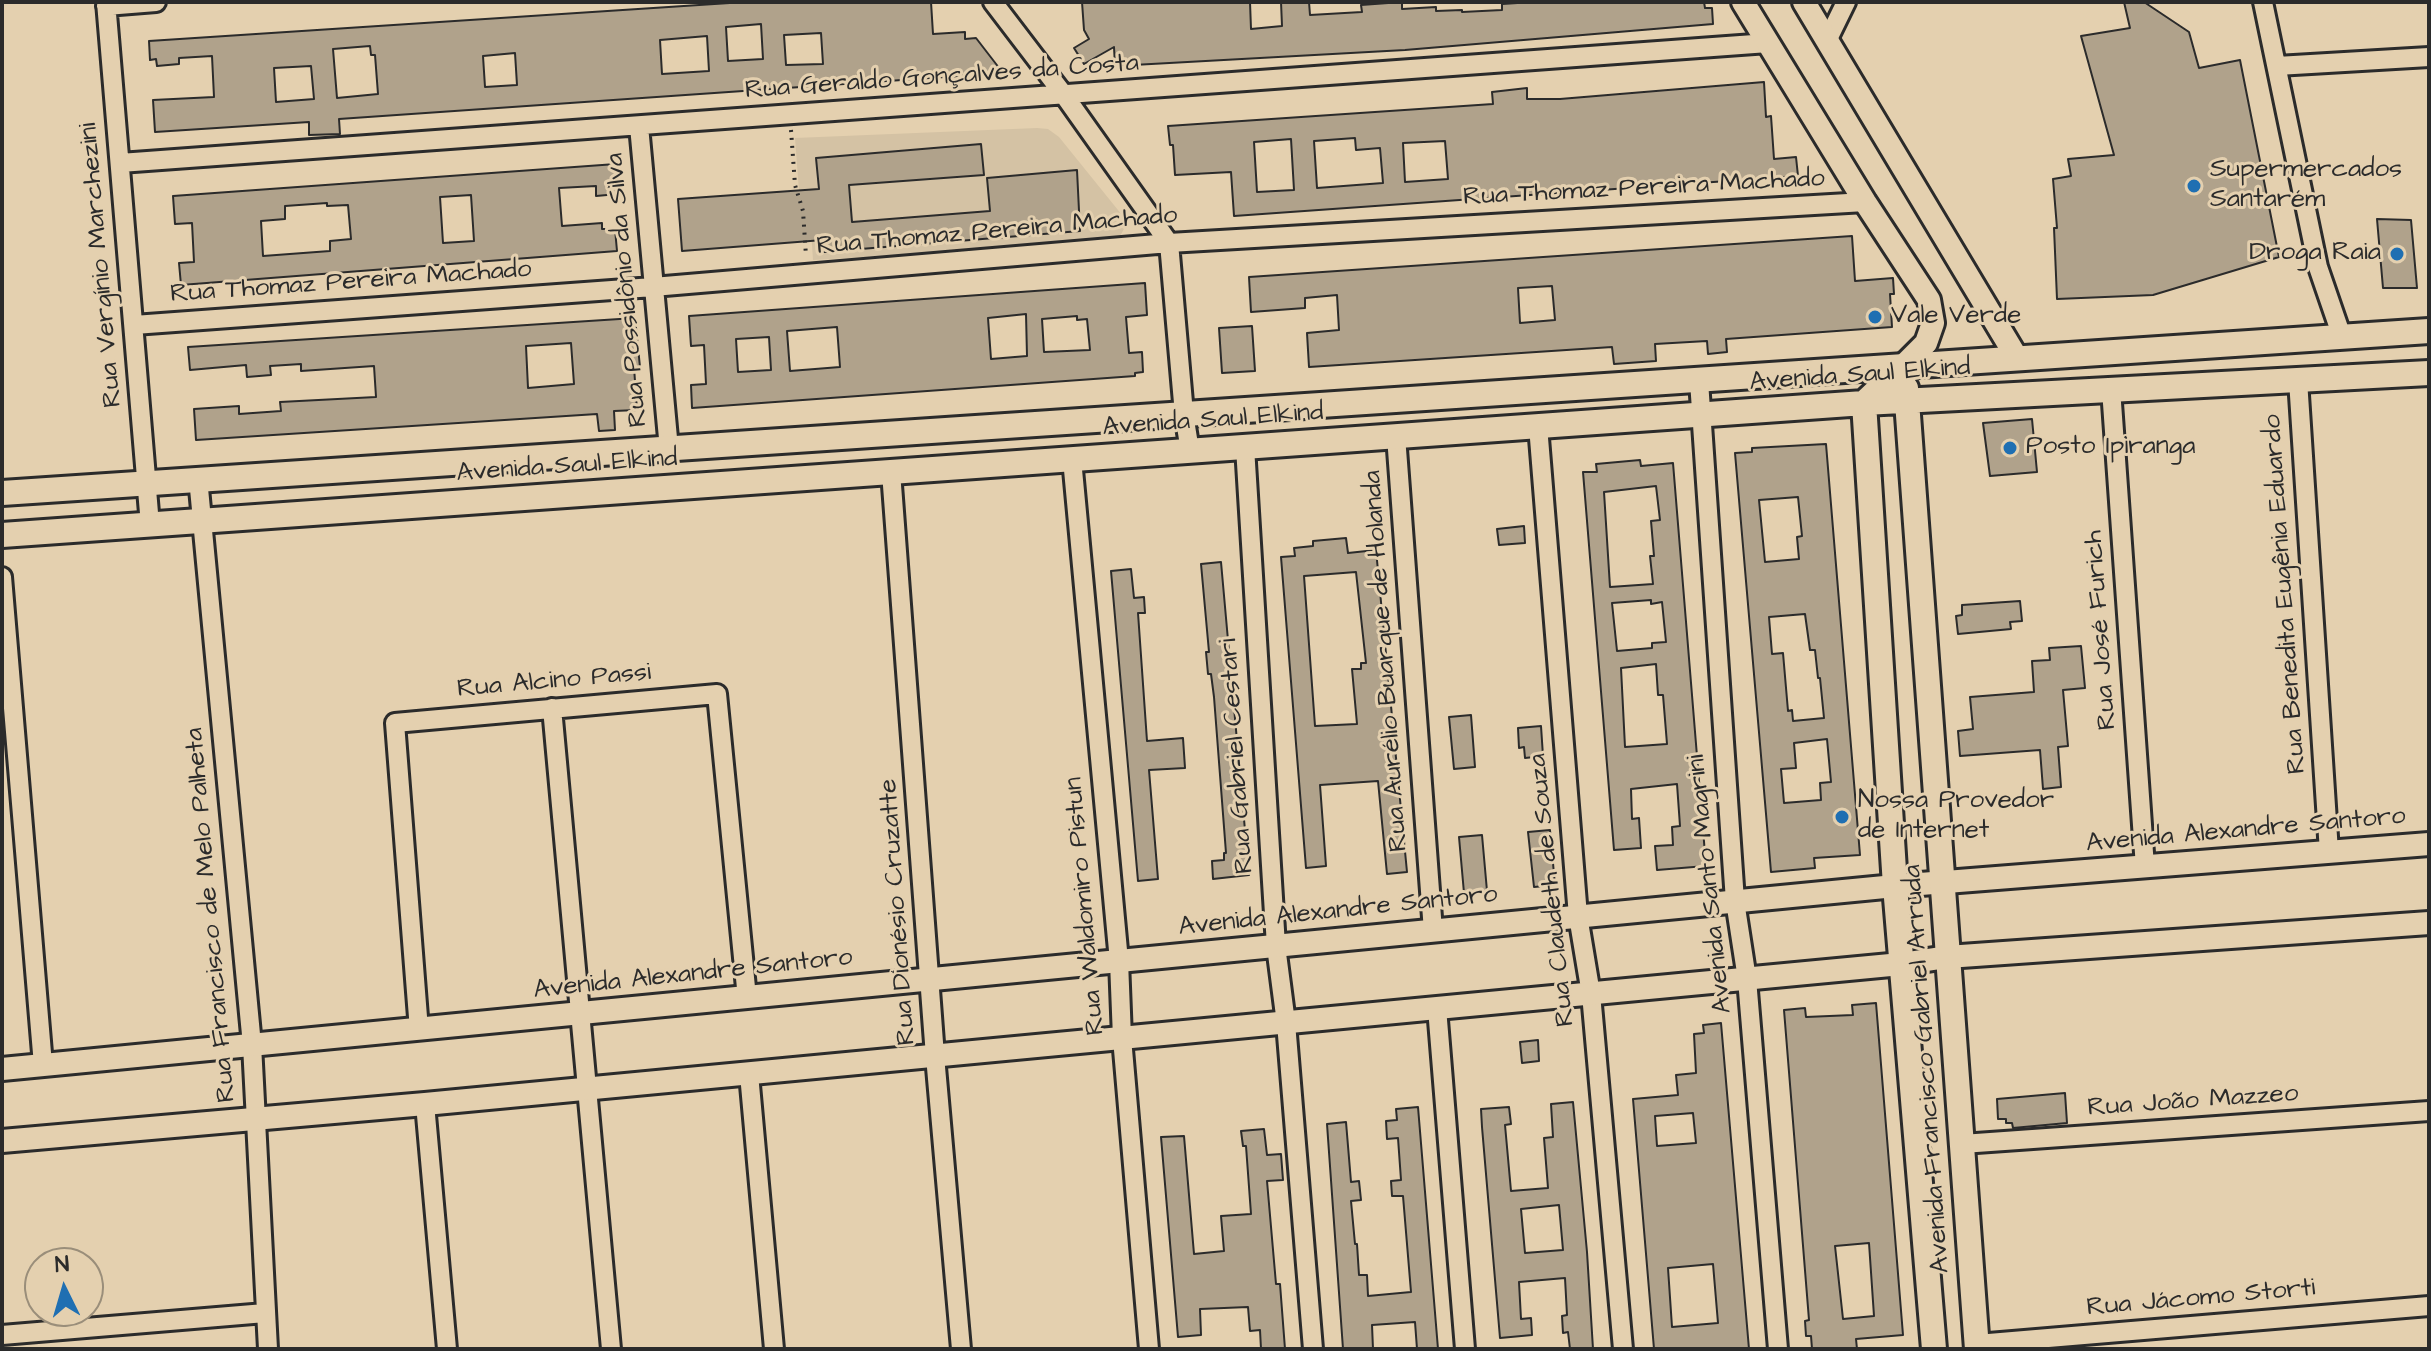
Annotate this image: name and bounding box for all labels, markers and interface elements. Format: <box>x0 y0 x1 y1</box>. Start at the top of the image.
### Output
street label: Rua Geraldo Gonçalves da Costa <box>744 49 1140 107</box>
street label: Rua Vergínio Marchezini <box>74 121 130 409</box>
street label: Rua Possidônio da Silva <box>600 152 656 428</box>
place label: Supermercados Santarém <box>2210 155 2402 216</box>
street label: Rua Thomaz Pereira Machado <box>1462 164 1826 214</box>
marker: Supermercados Santarém <box>2185 177 2203 195</box>
street label: Rua Thomaz Pereira Machado <box>815 201 1179 263</box>
place label: Droga Raia <box>2249 238 2381 270</box>
marker: Droga Raia <box>2388 245 2406 263</box>
street label: Rua Thomaz Pereira Machado <box>169 255 533 311</box>
place label: Vale Verde <box>1891 301 2021 333</box>
marker: Vale Verde <box>1866 308 1884 326</box>
street label: Avenida Saul Elkind <box>1748 353 1972 399</box>
street label: Avenida Saul Elkind <box>1101 398 1325 444</box>
street label: Rua Benedita Eugênia Eduardo <box>2258 413 2314 775</box>
place label: Posto Ipiranga <box>2026 432 2195 464</box>
marker: Posto Ipiranga <box>2001 439 2019 457</box>
street label: Avenida Saul Elkind <box>455 444 679 490</box>
street label: Rua Aurélio Buarque de Holanda <box>1358 469 1416 853</box>
street label: Rua José Furich <box>2079 529 2125 731</box>
street label: Rua Gabriel Cestari <box>1214 637 1262 875</box>
street label: Rua Alcino Passi <box>456 658 652 706</box>
street label: Rua Francisco de Melo Palheta <box>180 726 244 1104</box>
street label: Rua Claudeth de Souza <box>1523 752 1583 1028</box>
street label: Avenida Santo Magrini <box>1682 753 1740 1015</box>
street label: Rua Waldomiro Pistun <box>1059 776 1113 1036</box>
street label: Rua Dionésio Cruzatte <box>874 778 924 1046</box>
place label: Nossa Provedor de Internet <box>1858 786 2054 848</box>
street label: Avenida Alexandre Santoro <box>2085 801 2407 861</box>
marker: Nossa Provedor de Internet <box>1833 808 1851 826</box>
street label: Avenida Francisco Gabriel Arruda <box>1898 864 1958 1274</box>
street label: Avenida Alexandre Santoro <box>1177 880 1499 944</box>
street label: Avenida Alexandre Santoro <box>532 943 854 1007</box>
street label: Rua João Mazzeo <box>2087 1079 2299 1125</box>
north arrow <box>24 1247 104 1327</box>
text: N <box>54 1249 70 1281</box>
street label: Rua Jácomo Storti <box>2085 1273 2317 1325</box>

